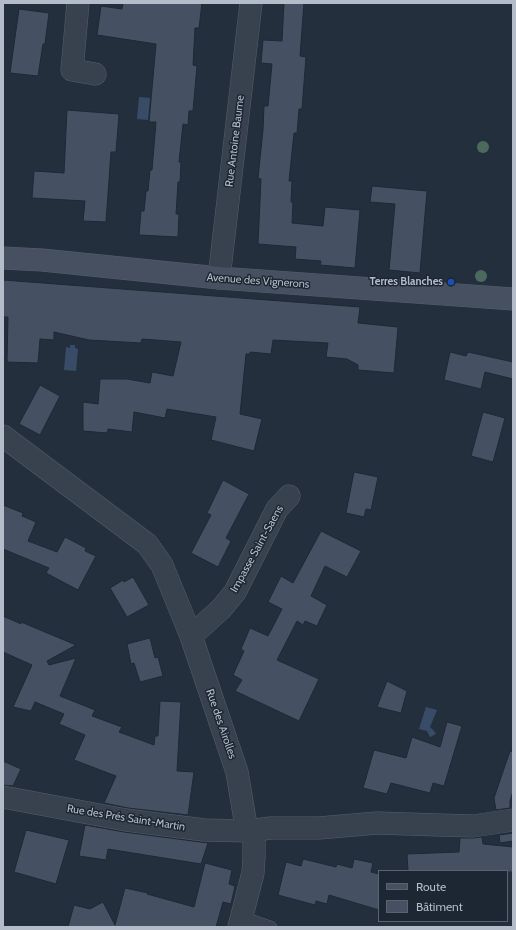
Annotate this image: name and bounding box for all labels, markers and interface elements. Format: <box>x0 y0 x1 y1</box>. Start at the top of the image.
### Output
street label: Rue Antoine Baume <box>223 94 247 188</box>
street label: Avenue des Vignerons <box>206 271 310 291</box>
place label: Terres Blanches <box>369 275 443 289</box>
marker: Terres Blanches <box>446 277 456 287</box>
street label: Impasse Saint-Saens <box>228 503 286 595</box>
street label: Rue des Airolles <box>203 687 239 761</box>
street label: Rue des Prés Saint-Martin <box>66 802 186 834</box>
legend <box>378 870 508 922</box>
text: Route <box>416 879 446 894</box>
text: Bâtiment <box>416 899 463 914</box>

